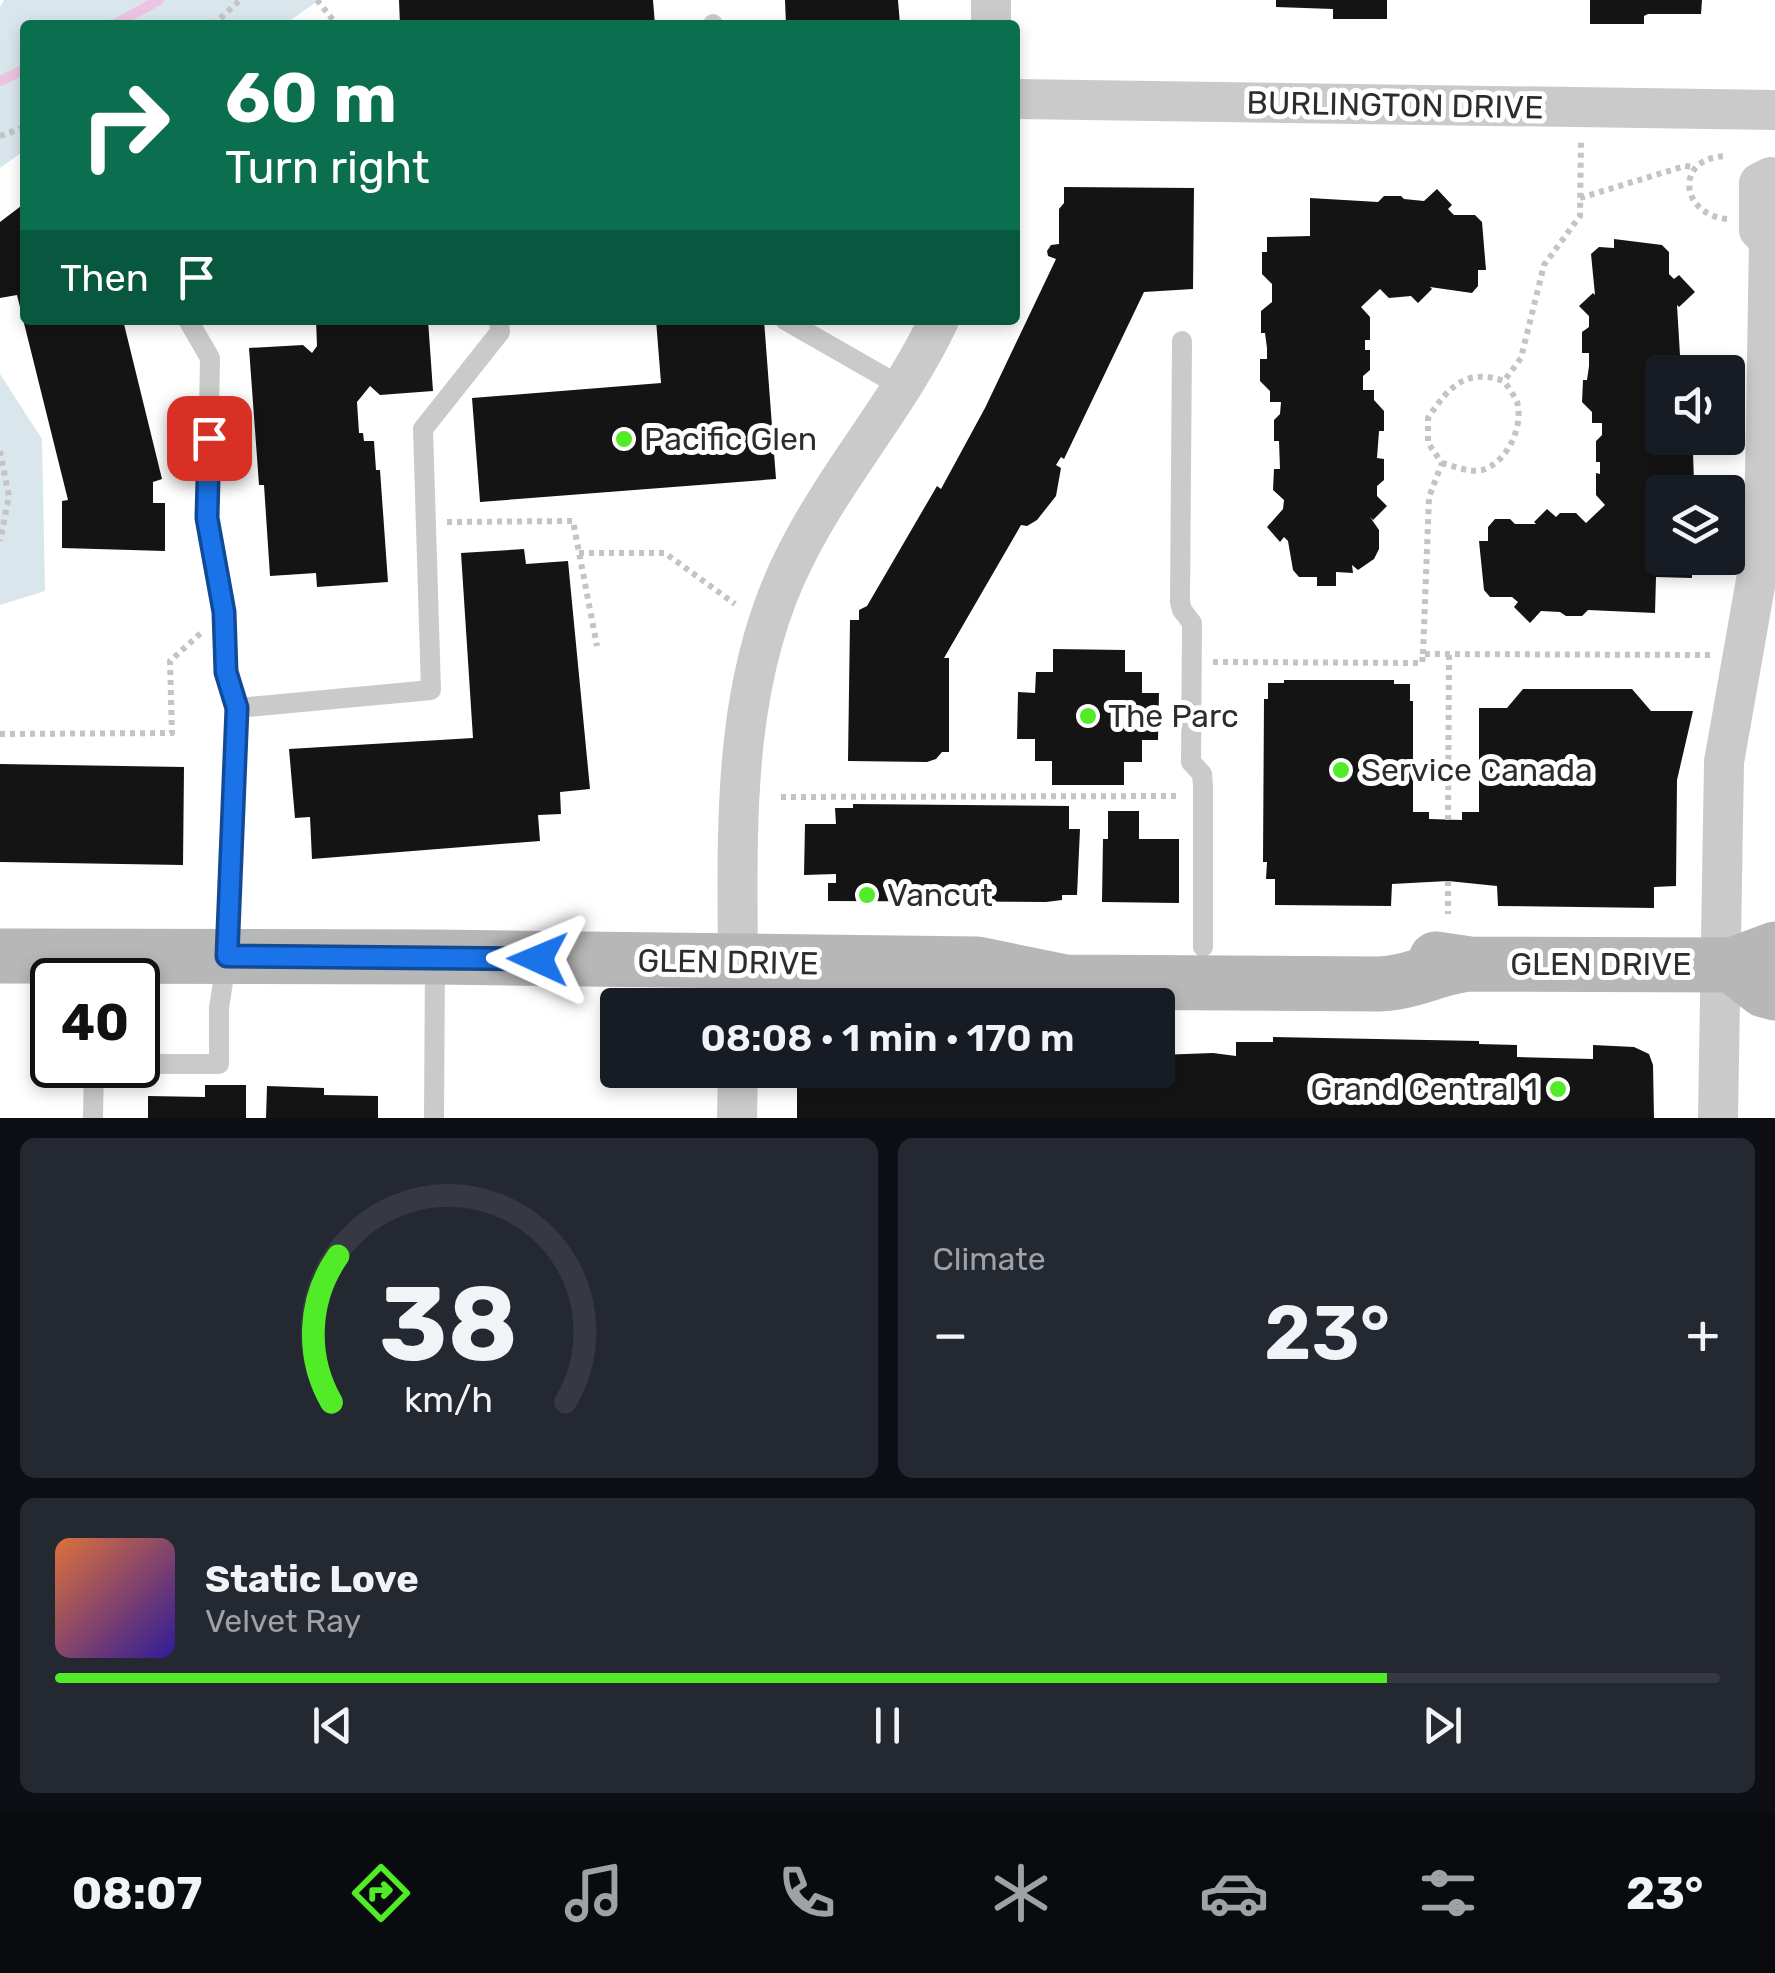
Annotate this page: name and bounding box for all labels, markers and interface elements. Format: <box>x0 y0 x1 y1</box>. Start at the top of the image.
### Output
text: 60 m <box>225 57 397 140</box>
icon: right <box>60 60 190 190</box>
street label: BURLINGTON DRIVE <box>1246 83 1544 127</box>
text: Turn right <box>225 141 429 194</box>
icon: arrive <box>169 250 224 305</box>
text: Then <box>60 255 149 301</box>
map controls <box>1645 355 1745 575</box>
button: sound <box>1645 355 1745 455</box>
pin <box>167 396 252 481</box>
icon: arrive <box>182 411 237 466</box>
place label: Pacific Glen <box>644 420 817 458</box>
marker: Pacific Glen <box>613 428 635 450</box>
button: layers <box>1645 475 1745 575</box>
place label: The Parc <box>1108 697 1239 735</box>
marker: The Parc <box>1077 705 1099 727</box>
place label: Service Canada <box>1361 751 1593 789</box>
marker: Service Canada <box>1330 759 1352 781</box>
place label: Vancut <box>887 876 993 914</box>
marker: Vancut <box>856 884 878 906</box>
position arrow <box>486 907 590 1011</box>
street label: GLEN DRIVE <box>637 941 819 983</box>
street label: GLEN DRIVE <box>1510 945 1692 983</box>
speed limit sign: 40 <box>30 958 160 1088</box>
text: 08:08 · 1 min · 170 m <box>700 1015 1075 1061</box>
place label: Grand Central 1 <box>1311 1070 1538 1108</box>
marker: Grand Central 1 <box>1547 1078 1569 1100</box>
text: Climate <box>933 1240 1046 1278</box>
text: 38 <box>379 1263 518 1386</box>
text: 23° <box>1264 1289 1390 1378</box>
text: − <box>933 1302 968 1367</box>
text: + <box>1686 1302 1720 1367</box>
text: km/h <box>404 1379 493 1421</box>
text: Static Love <box>205 1556 419 1602</box>
text: Velvet Ray <box>205 1602 361 1640</box>
icon: previous <box>305 1698 360 1753</box>
icon: pause <box>860 1698 915 1753</box>
icon: next <box>1415 1698 1470 1753</box>
icon: directions <box>346 1858 416 1928</box>
icon: music <box>559 1858 629 1928</box>
icon: phone <box>772 1858 842 1928</box>
icon: climate <box>986 1858 1056 1928</box>
icon: car <box>1199 1858 1269 1928</box>
icon: filters <box>1413 1858 1483 1928</box>
text: 08:07 <box>72 1867 202 1920</box>
text: 23° <box>1626 1867 1703 1920</box>

